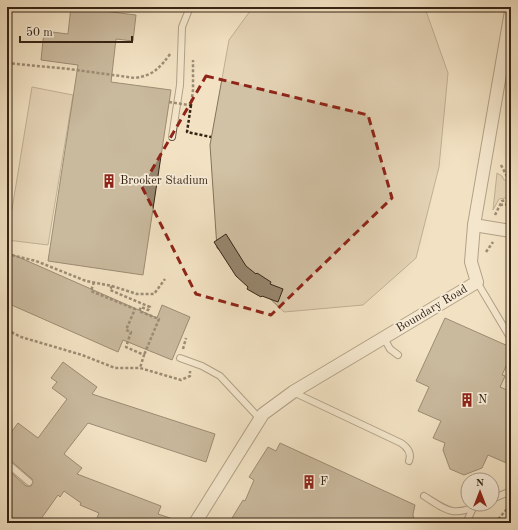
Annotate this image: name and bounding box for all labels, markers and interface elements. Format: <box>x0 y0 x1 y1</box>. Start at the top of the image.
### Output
scale bar <box>20 18 132 44</box>
text: 50 m <box>26 26 53 39</box>
building icon: Brooker Stadium <box>101 173 117 189</box>
place label: Brooker Stadium <box>120 175 209 187</box>
street label: Boundary Road <box>394 283 470 335</box>
building icon: N <box>459 392 475 408</box>
place label: N <box>478 394 487 406</box>
north arrow <box>460 472 500 512</box>
building icon: F <box>301 474 317 490</box>
place label: F <box>320 476 328 488</box>
text: N <box>476 478 485 489</box>

